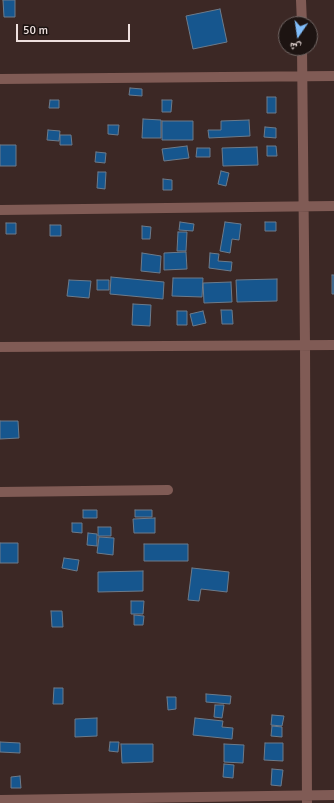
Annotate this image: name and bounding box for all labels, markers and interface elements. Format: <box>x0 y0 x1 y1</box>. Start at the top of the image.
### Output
scale bar <box>18 16 132 42</box>
north arrow <box>278 16 318 56</box>
text: 50 m <box>23 23 48 38</box>
text: ش <box>288 40 303 55</box>

